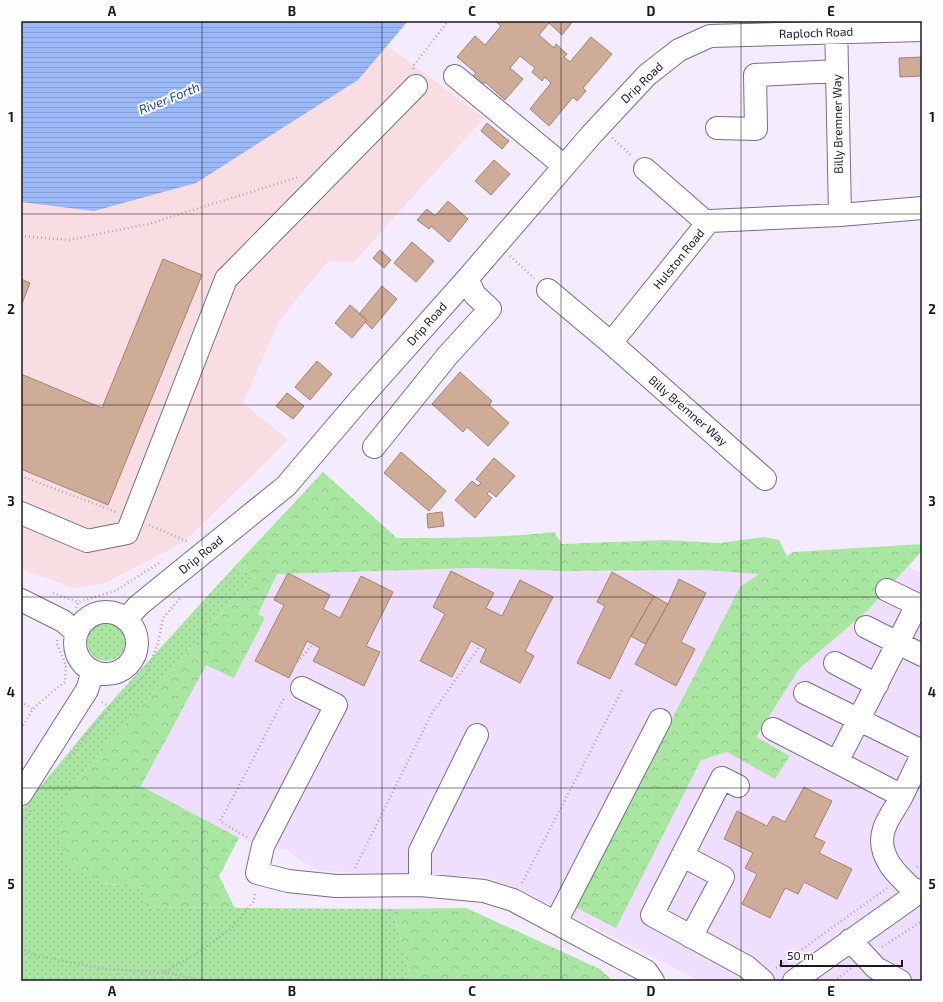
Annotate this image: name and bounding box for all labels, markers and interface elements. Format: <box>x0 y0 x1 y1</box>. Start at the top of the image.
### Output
text: A <box>108 3 117 19</box>
text: B <box>288 3 296 19</box>
text: C <box>468 3 476 19</box>
text: D <box>647 3 656 19</box>
text: E <box>827 3 835 19</box>
street label: Raploch Road <box>778 24 853 40</box>
street label: Drip Road <box>617 59 665 106</box>
street label: Billy Bremner Way <box>829 73 845 174</box>
water label: River Forth <box>136 78 202 118</box>
text: 1 <box>8 109 14 125</box>
text: 1 <box>929 109 935 125</box>
street label: Hulston Road <box>650 226 707 291</box>
street label: Drip Road <box>403 299 449 348</box>
text: 2 <box>7 301 15 317</box>
text: 2 <box>928 301 936 317</box>
street label: Billy Bremner Way <box>646 372 731 449</box>
text: 3 <box>7 493 15 509</box>
text: 3 <box>928 493 936 509</box>
street label: Drip Road <box>175 532 225 576</box>
text: 4 <box>7 684 15 700</box>
text: 4 <box>928 684 936 700</box>
text: 5 <box>7 876 15 892</box>
text: 5 <box>928 876 936 892</box>
scale bar <box>781 942 902 968</box>
text: 50 m <box>787 948 814 962</box>
text: A <box>108 983 117 999</box>
text: B <box>288 983 296 999</box>
text: C <box>468 983 476 999</box>
text: D <box>647 983 656 999</box>
text: E <box>827 983 835 999</box>

